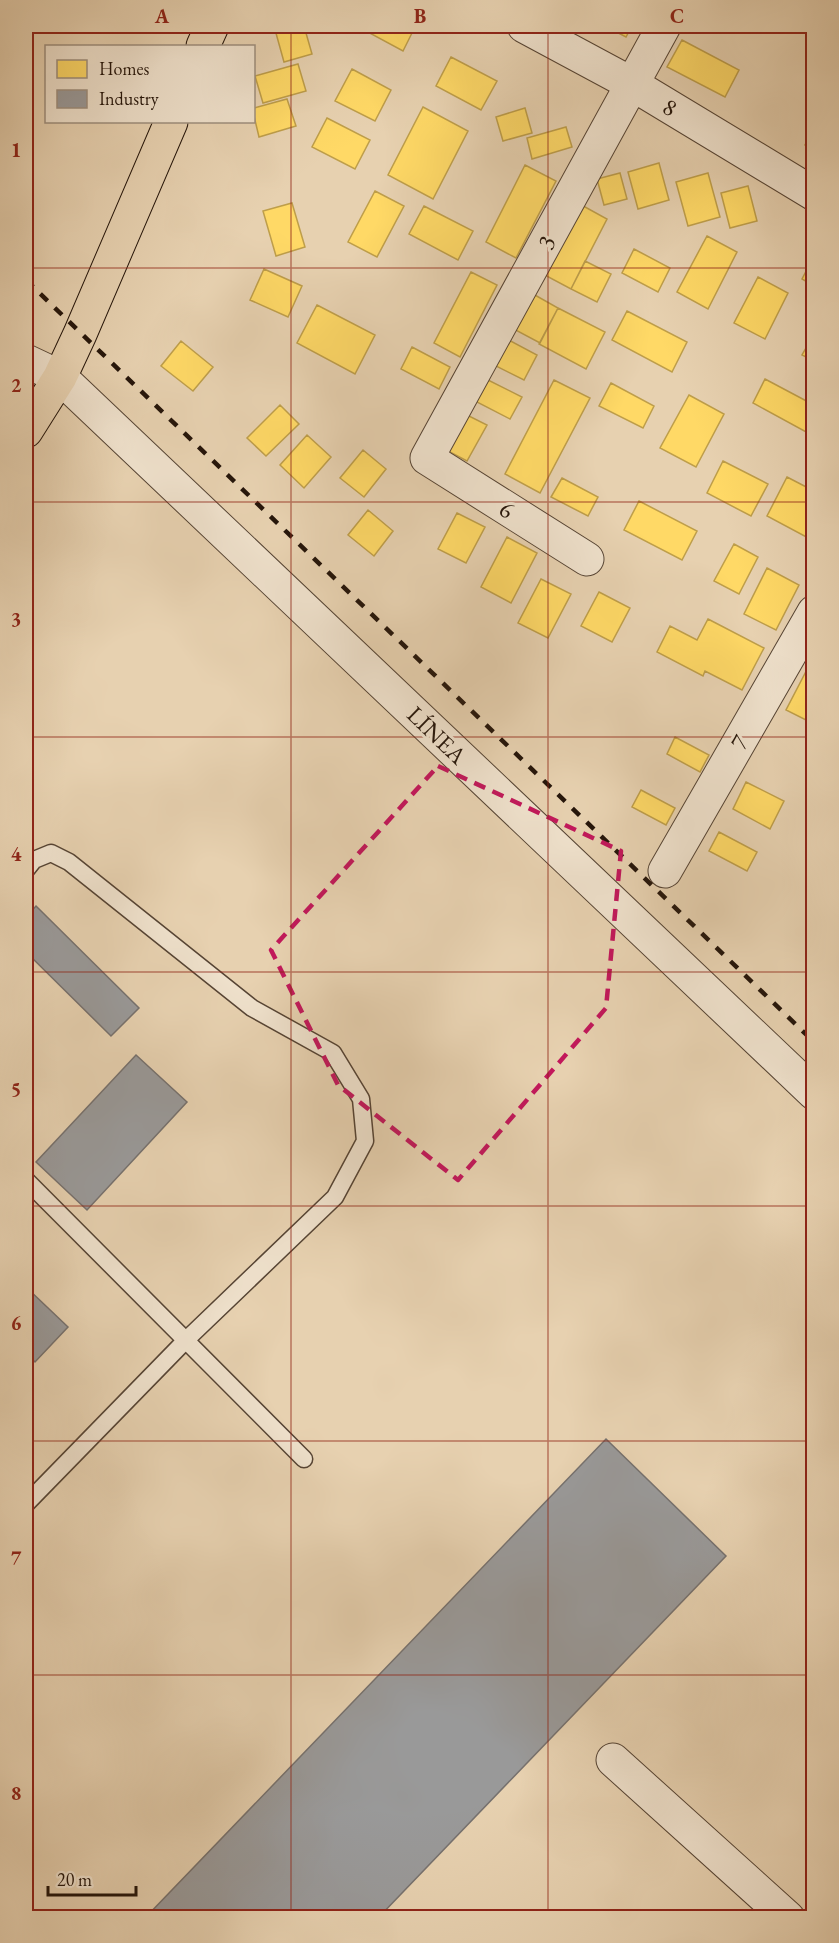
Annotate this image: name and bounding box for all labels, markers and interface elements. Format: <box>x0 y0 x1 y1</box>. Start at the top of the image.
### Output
text: A <box>154 3 170 29</box>
text: B <box>414 3 426 29</box>
text: C <box>670 3 684 29</box>
legend <box>45 45 255 123</box>
text: Homes <box>99 57 150 80</box>
text: Industry <box>99 87 159 110</box>
street label: 8 <box>657 91 683 123</box>
text: 1 <box>11 137 21 163</box>
street label: 3 <box>530 229 562 255</box>
text: 2 <box>11 372 22 398</box>
street label: 6 <box>494 493 520 525</box>
text: 3 <box>11 606 21 632</box>
street label: LÍNEA <box>401 699 474 771</box>
street label: 7 <box>723 729 756 755</box>
text: 4 <box>11 841 22 867</box>
text: 5 <box>11 1076 21 1102</box>
text: 6 <box>11 1310 22 1336</box>
text: 7 <box>11 1545 22 1571</box>
text: 8 <box>11 1780 21 1806</box>
scale bar <box>48 1859 136 1897</box>
text: 20 m <box>57 1868 92 1891</box>

